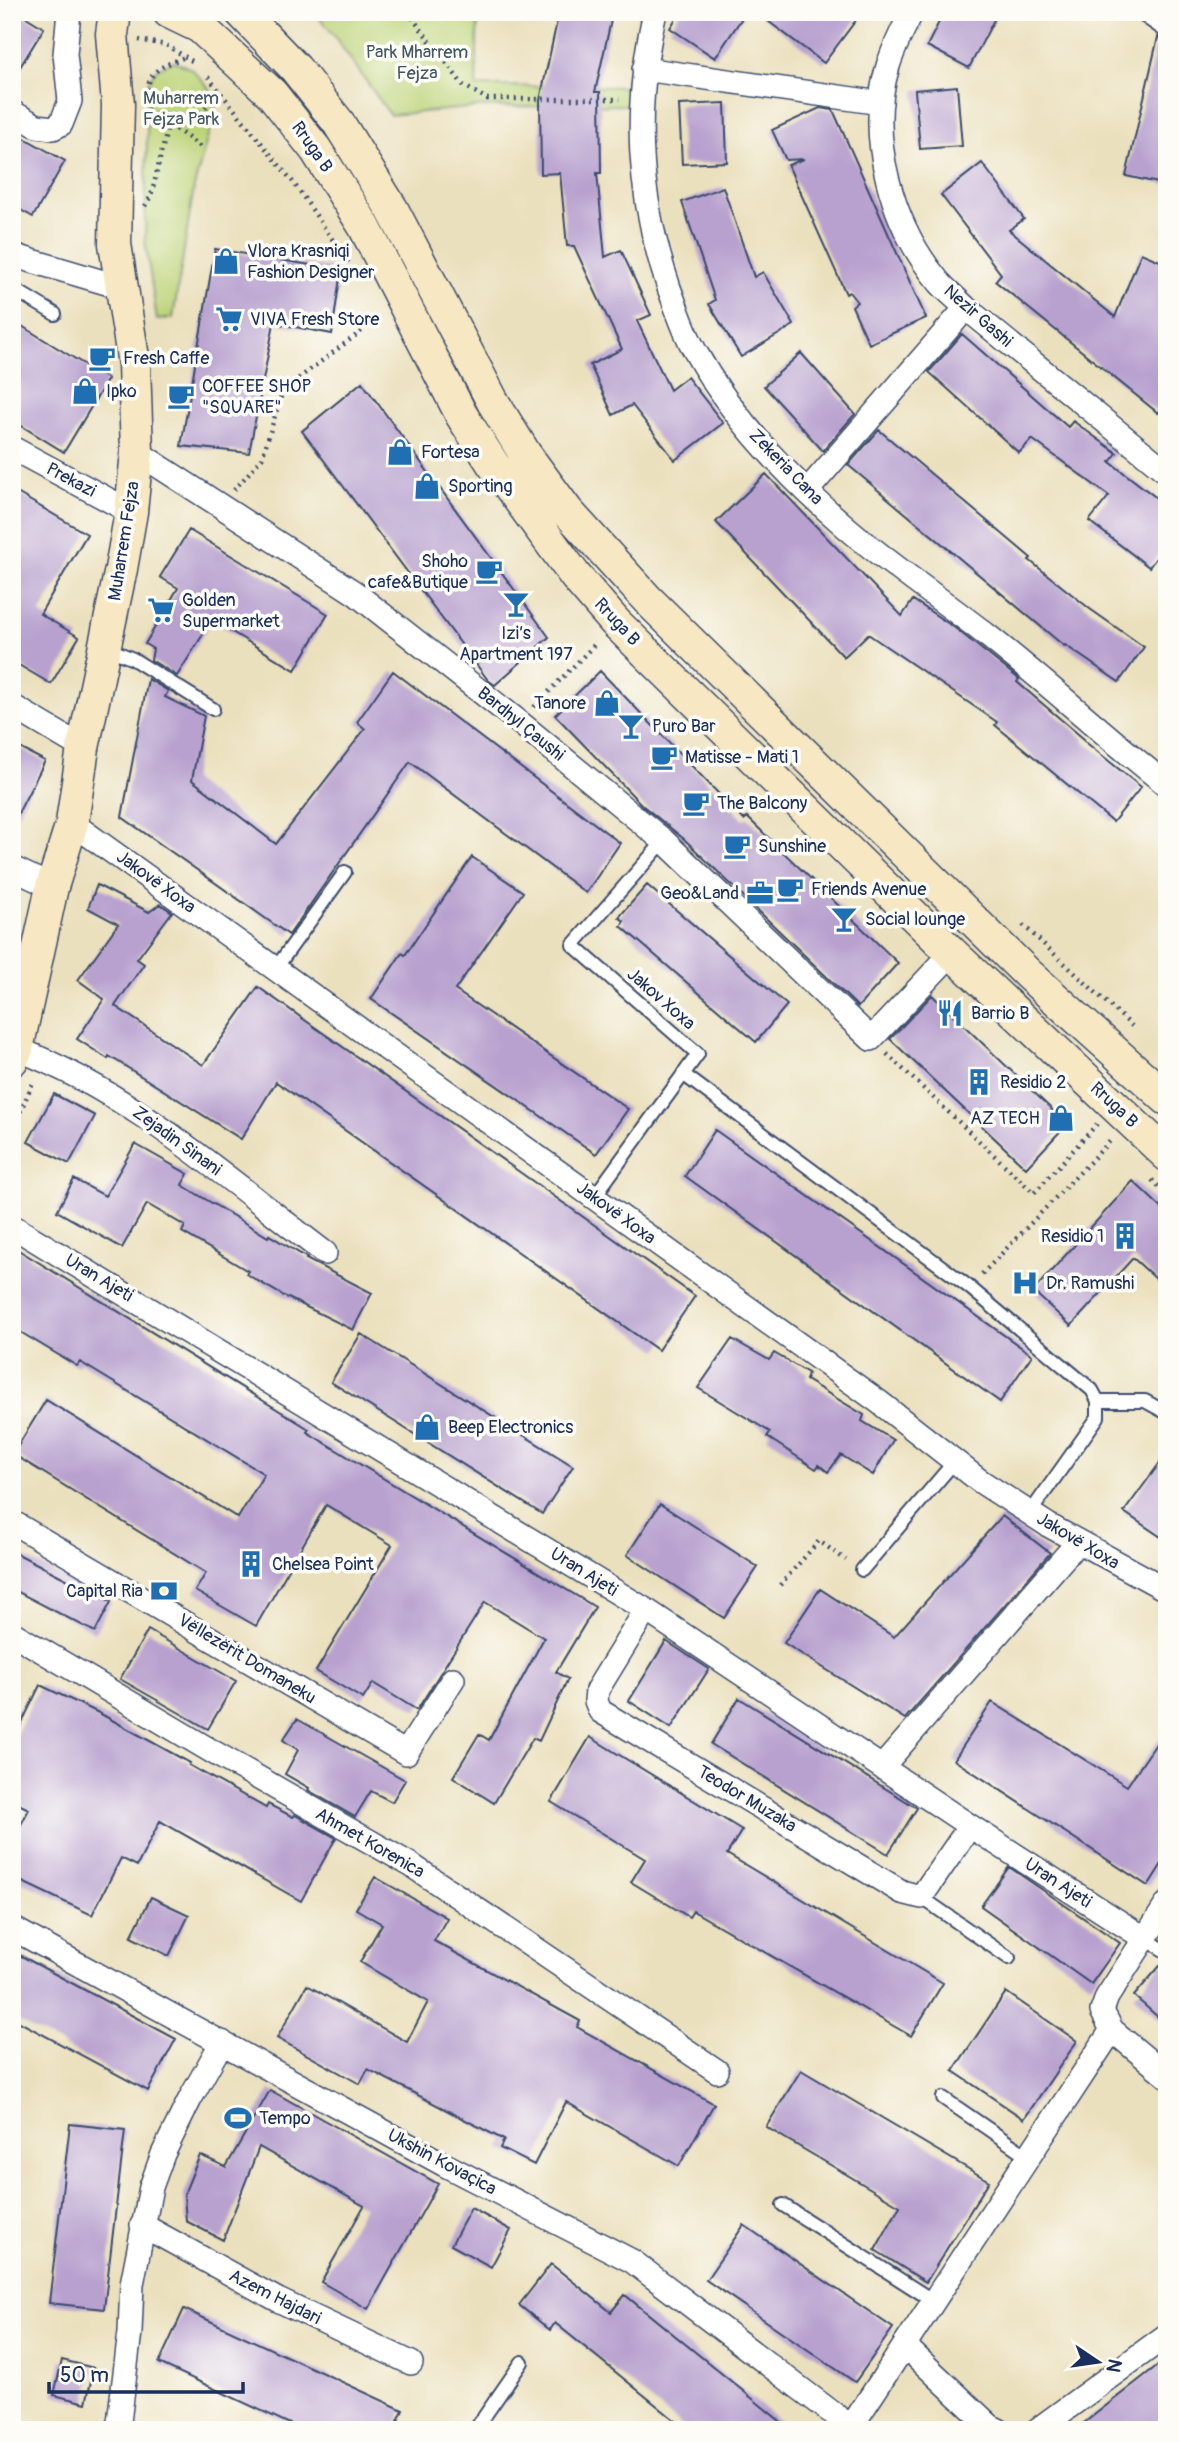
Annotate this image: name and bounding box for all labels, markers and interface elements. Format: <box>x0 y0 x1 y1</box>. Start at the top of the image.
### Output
park label: Park Mharrem Fejza <box>366 41 468 85</box>
park label: Muharrem Fejza Park <box>143 87 220 131</box>
street label: Rruga B <box>286 117 338 177</box>
place label: Vlora Krasniqi Fashion Designer <box>247 240 375 284</box>
shop icon: Vlora Krasniqi Fashion Designer <box>211 246 241 276</box>
street label: Nezir Gashi <box>939 280 1017 352</box>
supermarket icon: VIVA Fresh Store <box>214 304 244 334</box>
place label: VIVA Fresh Store <box>250 308 379 331</box>
cafe icon: Fresh Caffe <box>87 343 117 373</box>
place label: Fresh Caffe <box>123 347 209 370</box>
place label: COFFEE SHOP "SQUARE" <box>202 375 311 419</box>
shop icon: Ipko <box>70 376 100 406</box>
place label: Ipko <box>106 380 137 403</box>
cafe icon: COFFEE SHOP "SQUARE" <box>166 381 196 411</box>
street label: Zekeria Cana <box>744 424 828 510</box>
shop icon: Fortesa <box>385 437 415 467</box>
place label: Fortesa <box>421 441 480 464</box>
street label: Prekazi <box>42 457 100 503</box>
shop icon: Sporting <box>412 471 442 501</box>
place label: Sporting <box>448 475 513 498</box>
street label: Muharrem Fejza <box>103 479 145 603</box>
place label: Shoho cafe&Butique <box>368 550 468 594</box>
cafe icon: Shoho cafe&Butique <box>474 556 504 586</box>
place label: Golden Supermarket <box>182 589 281 633</box>
bar icon: Izi’s Apartment 197 <box>501 589 531 619</box>
street label: Rruga B <box>589 593 645 651</box>
supermarket icon: Golden Supermarket <box>146 595 176 625</box>
place label: Izi’s Apartment 197 <box>459 622 573 666</box>
street label: Bardhyl Çaushi <box>473 682 569 766</box>
shop icon: Tanore <box>592 688 622 718</box>
place label: Tanore <box>534 692 586 715</box>
bar icon: Puro Bar <box>616 711 646 741</box>
place label: Puro Bar <box>652 715 716 738</box>
cafe icon: Matisse - Mati 1 <box>649 742 679 772</box>
place label: Matisse - Mati 1 <box>685 746 799 769</box>
cafe icon: The Balcony <box>681 788 711 818</box>
place label: The Balcony <box>717 792 808 815</box>
cafe icon: Sunshine <box>722 831 752 861</box>
place label: Sunshine <box>758 835 826 858</box>
street label: Jakovë Xoxa <box>112 845 200 919</box>
cafe icon: Friends Avenue <box>775 874 805 904</box>
office icon: Geo&Land <box>745 878 775 908</box>
place label: Friends Avenue <box>811 878 926 901</box>
place label: Geo&Land <box>660 882 739 905</box>
bar icon: Social lounge <box>829 904 859 934</box>
place label: Social lounge <box>865 908 965 931</box>
street label: Jakov Xoxa <box>622 963 700 1035</box>
restaurant icon: Barrio B <box>935 998 965 1028</box>
place label: Barrio B <box>971 1002 1029 1025</box>
building icon: Residio 2 <box>964 1067 994 1097</box>
place label: Residio 2 <box>1000 1071 1066 1094</box>
street label: Rruga B <box>1085 1077 1143 1133</box>
street label: Zejadin Sinani <box>128 1101 226 1181</box>
shop icon: AZ TECH <box>1046 1103 1076 1133</box>
place label: AZ TECH <box>970 1107 1040 1130</box>
street label: Jakovë Xoxa <box>572 1176 660 1250</box>
building icon: Residio 1 <box>1110 1221 1140 1251</box>
place label: Residio 1 <box>1041 1225 1104 1248</box>
street label: Uran Ajeti <box>61 1249 137 1307</box>
hospital icon: Dr. Ramushi <box>1010 1268 1040 1298</box>
place label: Dr. Ramushi <box>1046 1272 1134 1295</box>
shop icon: Beep Electronics <box>412 1412 442 1442</box>
place label: Beep Electronics <box>448 1416 573 1439</box>
street label: Jakovë Xoxa <box>1032 1507 1124 1575</box>
street label: Uran Ajeti <box>546 1542 622 1602</box>
building icon: Chelsea Point <box>236 1549 266 1579</box>
place label: Chelsea Point <box>272 1553 375 1576</box>
bank icon: Capital Ria <box>149 1576 179 1606</box>
place label: Capital Ria <box>66 1580 143 1603</box>
street label: Vëllezërit Domaneku <box>174 1609 320 1709</box>
street label: Teodor Muzaka <box>693 1760 801 1838</box>
street label: Ahmet Korenica <box>311 1803 429 1883</box>
street label: Uran Ajeti <box>1020 1853 1096 1913</box>
sports icon: Tempo <box>223 2103 253 2133</box>
place label: Tempo <box>259 2107 311 2130</box>
street label: Ukshin Kovaçica <box>384 2124 500 2200</box>
street label: Azem Hajdari <box>225 2264 325 2330</box>
north arrow <box>1064 2326 1134 2396</box>
scale bar <box>49 2351 243 2395</box>
text: N <box>1100 2357 1127 2375</box>
text: 50 m <box>60 2362 109 2389</box>

